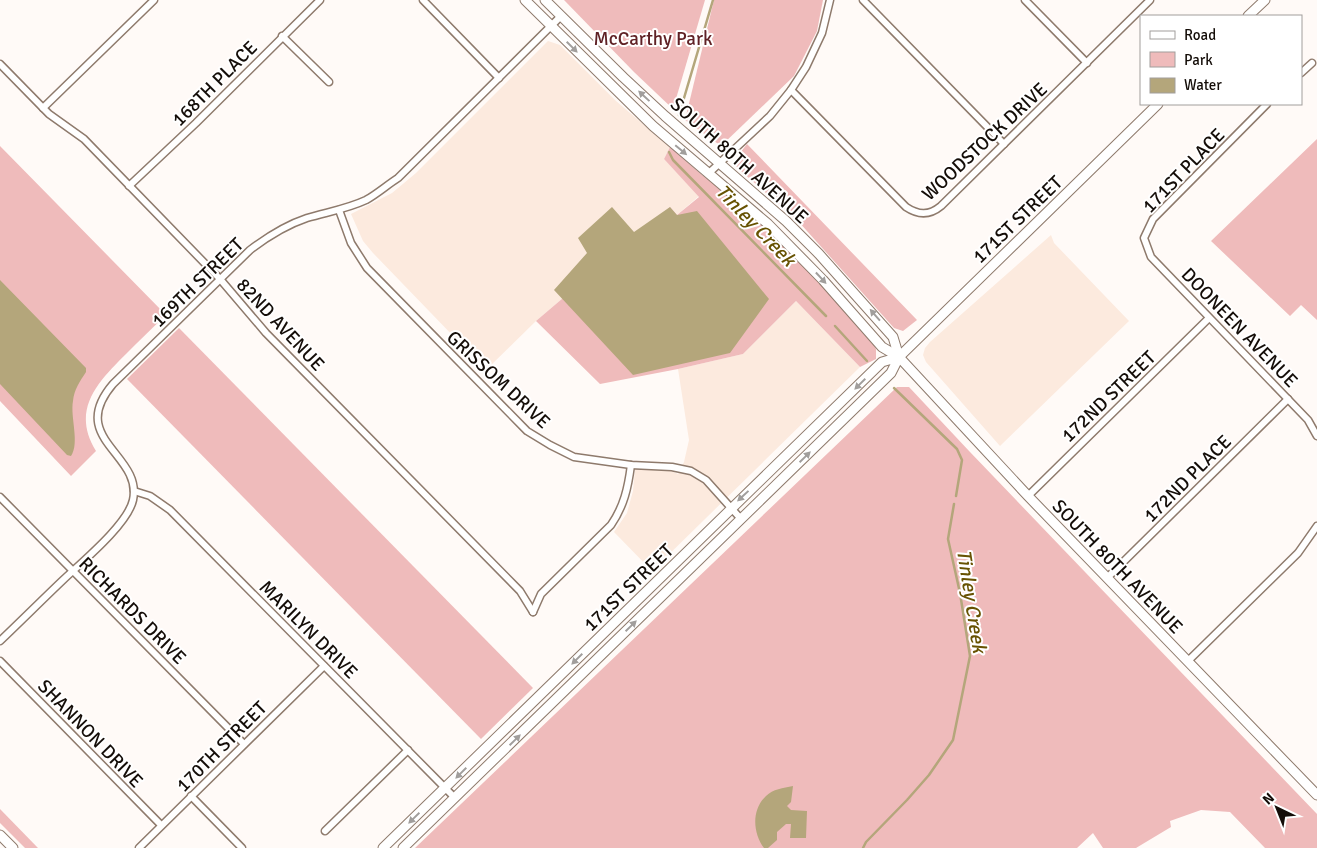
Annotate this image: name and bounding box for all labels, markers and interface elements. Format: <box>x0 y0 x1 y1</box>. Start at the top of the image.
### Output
legend <box>1140 15 1302 105</box>
text: Road <box>1184 26 1216 44</box>
park label: McCarthy Park <box>594 27 713 51</box>
street label: 168TH PLACE <box>167 36 263 132</box>
one-way arrow <box>566 41 578 53</box>
text: Park <box>1184 51 1213 69</box>
text: Water <box>1184 76 1222 94</box>
street label: WOODSTOCK DRIVE <box>917 78 1052 206</box>
one-way arrow <box>638 90 650 102</box>
street label: SOUTH 80TH AVENUE <box>665 92 813 229</box>
street label: 171ST PLACE <box>1137 123 1230 218</box>
one-way arrow <box>674 144 687 155</box>
street label: 171ST STREET <box>968 170 1068 269</box>
water label: Tinley Creek <box>710 179 802 273</box>
street label: 169TH STREET <box>147 232 249 333</box>
street label: DOONEEN AVENUE <box>1176 263 1303 393</box>
one-way arrow <box>815 272 827 284</box>
street label: 82ND AVENUE <box>231 273 329 376</box>
one-way arrow <box>869 309 880 322</box>
street label: GRISSOM DRIVE <box>441 326 555 434</box>
street label: 172ND STREET <box>1057 345 1161 448</box>
one-way arrow <box>854 377 866 389</box>
street label: 172ND PLACE <box>1139 430 1237 528</box>
one-way arrow <box>799 451 811 463</box>
one-way arrow <box>738 490 750 502</box>
street label: SOUTH 80TH AVENUE <box>1047 494 1188 639</box>
street label: 171ST STREET <box>579 538 679 637</box>
water label: Tinley Creek <box>951 548 992 657</box>
street label: RICHARDS DRIVE <box>73 552 191 670</box>
street label: MARILYN DRIVE <box>254 575 363 684</box>
one-way arrow <box>625 621 637 633</box>
one-way arrow <box>571 652 583 664</box>
street label: SHANNON DRIVE <box>33 675 148 793</box>
street label: 170TH STREET <box>171 696 273 797</box>
one-way arrow <box>509 734 521 746</box>
one-way arrow <box>455 767 467 779</box>
north arrow <box>1252 783 1302 833</box>
text: N <box>1259 789 1278 808</box>
one-way arrow <box>409 812 421 824</box>

